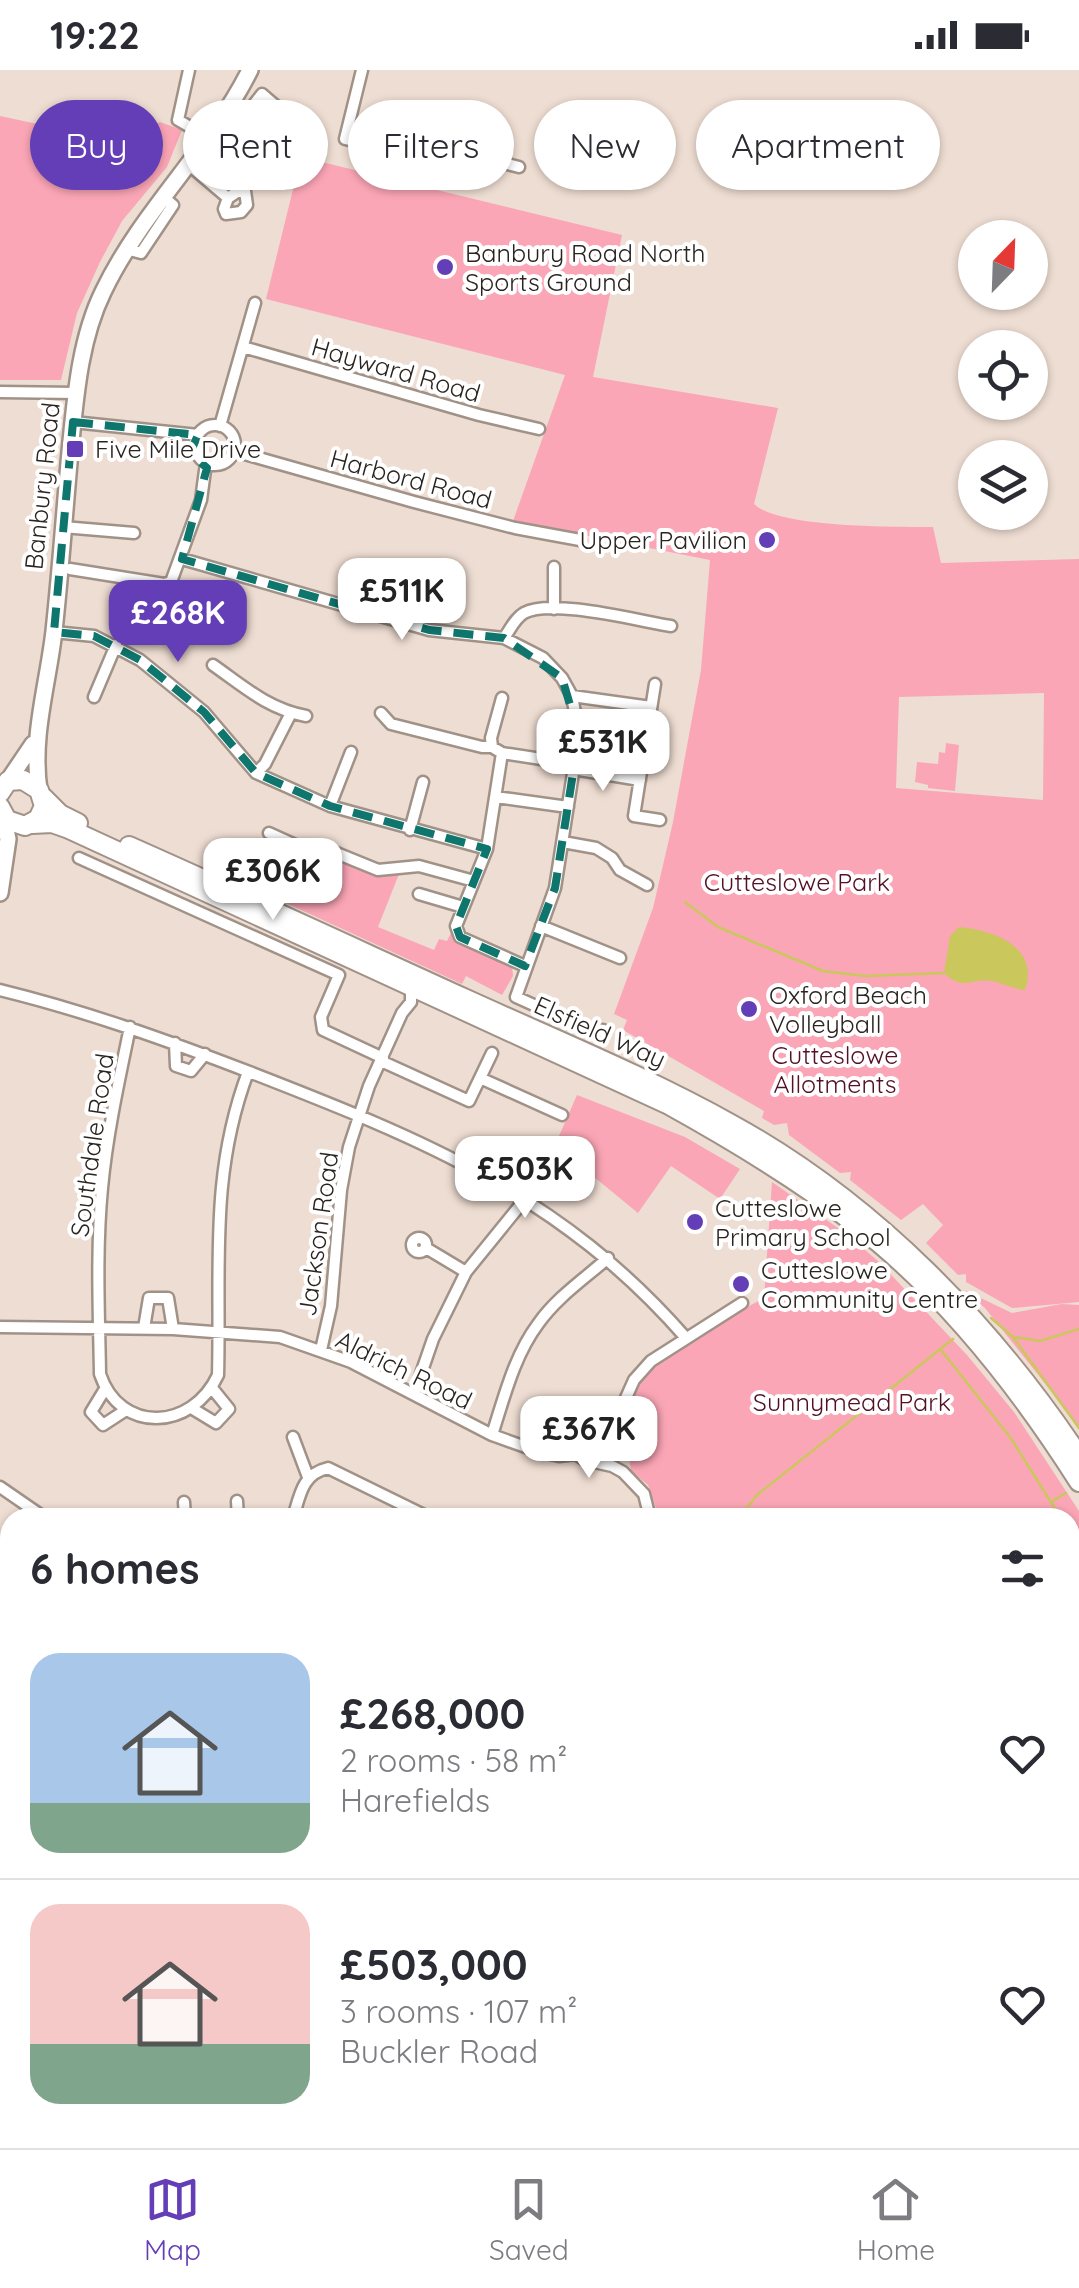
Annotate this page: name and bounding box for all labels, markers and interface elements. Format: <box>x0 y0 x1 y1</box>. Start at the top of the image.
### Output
text: 19:22 <box>50 11 140 59</box>
chip: Buy <box>30 100 163 190</box>
chip: Rent <box>183 100 328 190</box>
chip: Filters <box>348 100 514 190</box>
chip: New <box>534 100 676 190</box>
chip: Apartment <box>696 100 940 190</box>
north arrow <box>958 220 1048 310</box>
map controls <box>958 220 1048 530</box>
place label: Banbury Road North Sports Ground <box>465 237 705 297</box>
marker: Banbury Road North Sports Ground <box>434 256 456 278</box>
button: locate <box>958 330 1048 420</box>
street label: Hayward Road <box>308 331 484 408</box>
street label: Banbury Road <box>17 401 66 571</box>
place label: Five Mile Drive <box>95 433 261 464</box>
marker: Five Mile Drive <box>64 438 86 460</box>
button: layers <box>958 440 1048 530</box>
street label: Harbord Road <box>327 442 495 515</box>
place label: Upper Pavilion <box>579 524 747 555</box>
marker: Upper Pavilion <box>756 529 778 551</box>
pin: £511K <box>332 558 472 643</box>
text: £511K <box>360 570 444 610</box>
pin: £268K <box>108 580 248 665</box>
text: £268K <box>131 592 225 632</box>
pin: £531K <box>533 709 673 794</box>
text: £531K <box>559 721 648 761</box>
pin: £306K <box>203 838 343 923</box>
text: £306K <box>225 850 321 890</box>
park label: Cutteslowe Park <box>704 866 890 897</box>
place label: Oxford Beach Volleyball <box>769 979 927 1039</box>
street label: Elsfield Way <box>530 989 671 1074</box>
marker: Oxford Beach Volleyball <box>738 998 760 1020</box>
park label: Cutteslowe Allotments <box>772 1039 898 1099</box>
street label: Southdale Road <box>63 1051 120 1239</box>
pin: £503K <box>455 1136 595 1221</box>
text: £503K <box>477 1148 573 1188</box>
street label: Jackson Road <box>291 1150 344 1318</box>
place label: Cutteslowe Primary School <box>715 1192 891 1252</box>
marker: Cutteslowe Primary School <box>684 1211 706 1233</box>
place label: Cutteslowe Community Centre <box>761 1254 978 1314</box>
marker: Cutteslowe Community Centre <box>730 1273 752 1295</box>
street label: Aldrich Road <box>331 1323 477 1416</box>
park label: Sunnymead Park <box>753 1386 951 1417</box>
pin: £367K <box>519 1396 659 1481</box>
text: £367K <box>542 1408 636 1448</box>
icon: filters <box>995 1541 1050 1596</box>
text: 6 homes <box>30 1542 200 1595</box>
text: £268,000 <box>340 1687 525 1740</box>
icon: home <box>110 1693 230 1813</box>
icon: heart <box>995 1726 1050 1781</box>
text: 2 rooms · 58 m² <box>340 1740 567 1780</box>
text: Harefields <box>340 1780 490 1820</box>
text: £503,000 <box>340 1938 528 1991</box>
icon: home <box>110 1944 230 2064</box>
icon: heart <box>995 1977 1050 2032</box>
text: 3 rooms · 107 m² <box>340 1991 577 2031</box>
text: Buckler Road <box>340 2031 538 2071</box>
tab: Map <box>144 2172 201 2267</box>
tab: Saved <box>489 2172 569 2267</box>
tab: Home <box>857 2172 935 2267</box>

